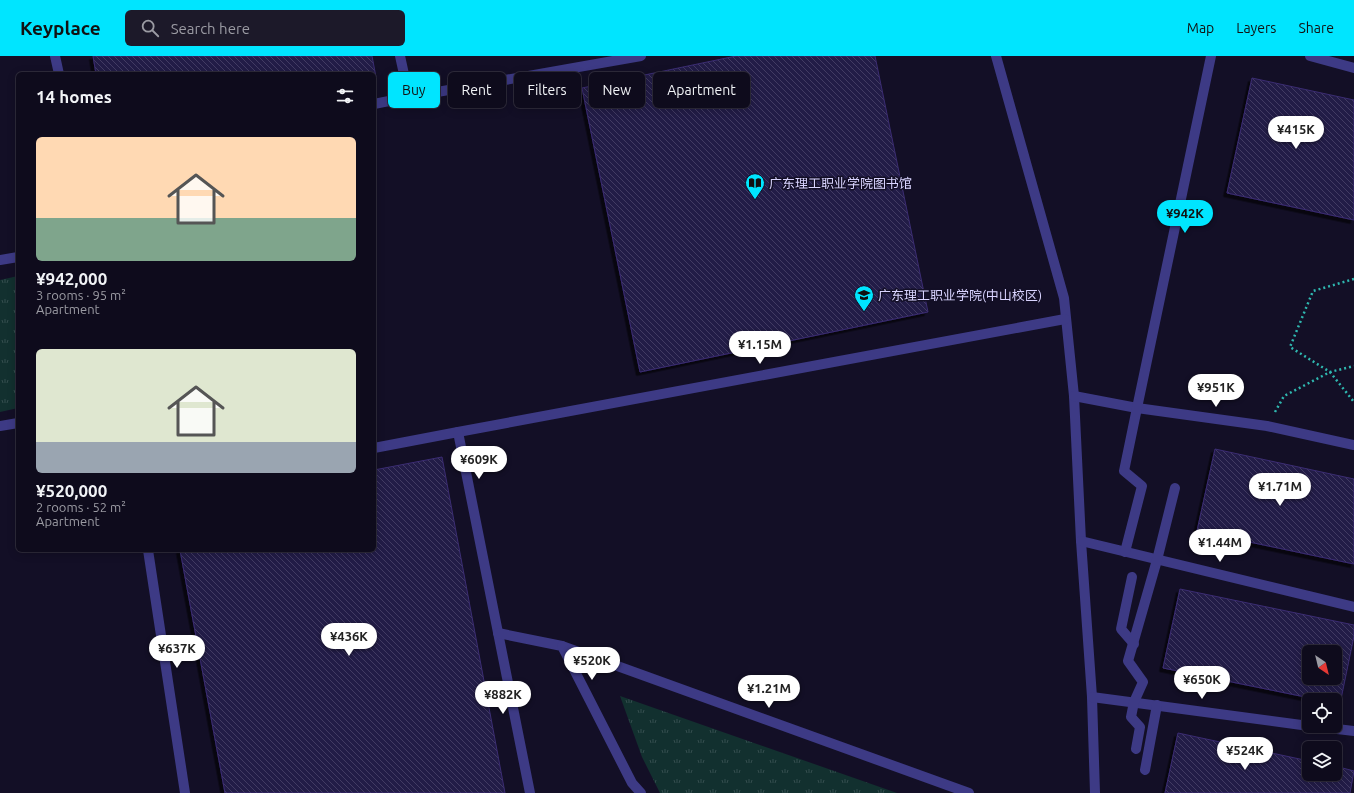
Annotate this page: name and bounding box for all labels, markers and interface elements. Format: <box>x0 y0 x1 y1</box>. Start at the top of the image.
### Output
search box <box>125 10 405 46</box>
text: Keyplace <box>20 17 101 39</box>
icon: search <box>139 17 161 39</box>
text: Search here <box>171 20 250 37</box>
text: Map <box>1187 20 1214 36</box>
text: Layers <box>1236 20 1276 36</box>
text: Share <box>1298 20 1334 36</box>
chip: Buy <box>388 72 440 108</box>
chip: Rent <box>448 72 506 108</box>
chip: Filters <box>514 72 581 108</box>
chip: New <box>589 72 645 108</box>
chip: Apartment <box>653 72 750 108</box>
icon: filters <box>334 85 356 107</box>
text: 14 homes <box>36 87 112 106</box>
pin: ¥415K <box>1268 116 1324 150</box>
text: ¥415K <box>1277 122 1315 136</box>
icon: home <box>160 163 232 235</box>
library icon: 广东理工职业学院图书馆 <box>744 172 766 200</box>
place label: 广东理工职业学院图书馆 <box>769 176 912 190</box>
pin: ¥942K <box>1157 200 1213 234</box>
text: ¥942K <box>1166 206 1204 220</box>
text: ¥942,000 <box>36 269 107 288</box>
school or university icon: 广东理工职业学院(中山校区) <box>853 284 875 312</box>
text: 3 rooms · 95 m² <box>36 288 126 302</box>
place label: 广东理工职业学院(中山校区) <box>878 288 1042 303</box>
text: Apartment <box>36 302 100 316</box>
pin: ¥1.15M <box>727 331 793 365</box>
text: ¥1.15M <box>738 337 782 351</box>
pin: ¥951K <box>1188 374 1244 408</box>
icon: home <box>160 375 232 447</box>
text: ¥951K <box>1197 380 1235 394</box>
pin: ¥609K <box>451 446 507 480</box>
text: ¥609K <box>460 452 498 466</box>
pin: ¥1.71M <box>1247 473 1313 507</box>
text: ¥1.71M <box>1258 479 1302 493</box>
text: ¥520,000 <box>36 481 107 500</box>
text: 2 rooms · 52 m² <box>36 500 126 514</box>
text: Apartment <box>36 514 100 528</box>
pin: ¥1.44M <box>1187 529 1253 563</box>
text: ¥1.44M <box>1198 535 1242 549</box>
pin: ¥436K <box>321 623 377 657</box>
text: ¥436K <box>330 629 368 643</box>
pin: ¥637K <box>149 635 205 669</box>
text: ¥637K <box>158 641 196 655</box>
north arrow <box>1302 645 1342 685</box>
map controls <box>1302 645 1342 781</box>
pin: ¥520K <box>564 647 620 681</box>
text: ¥520K <box>573 653 611 667</box>
pin: ¥650K <box>1174 666 1230 700</box>
text: ¥650K <box>1183 672 1221 686</box>
pin: ¥1.21M <box>736 675 802 709</box>
pin: ¥882K <box>475 681 531 715</box>
text: ¥1.21M <box>747 681 791 695</box>
text: ¥882K <box>484 687 522 701</box>
button: locate <box>1302 693 1342 733</box>
pin: ¥524K <box>1217 737 1273 771</box>
button: layers <box>1302 741 1342 781</box>
text: ¥524K <box>1226 743 1264 757</box>

